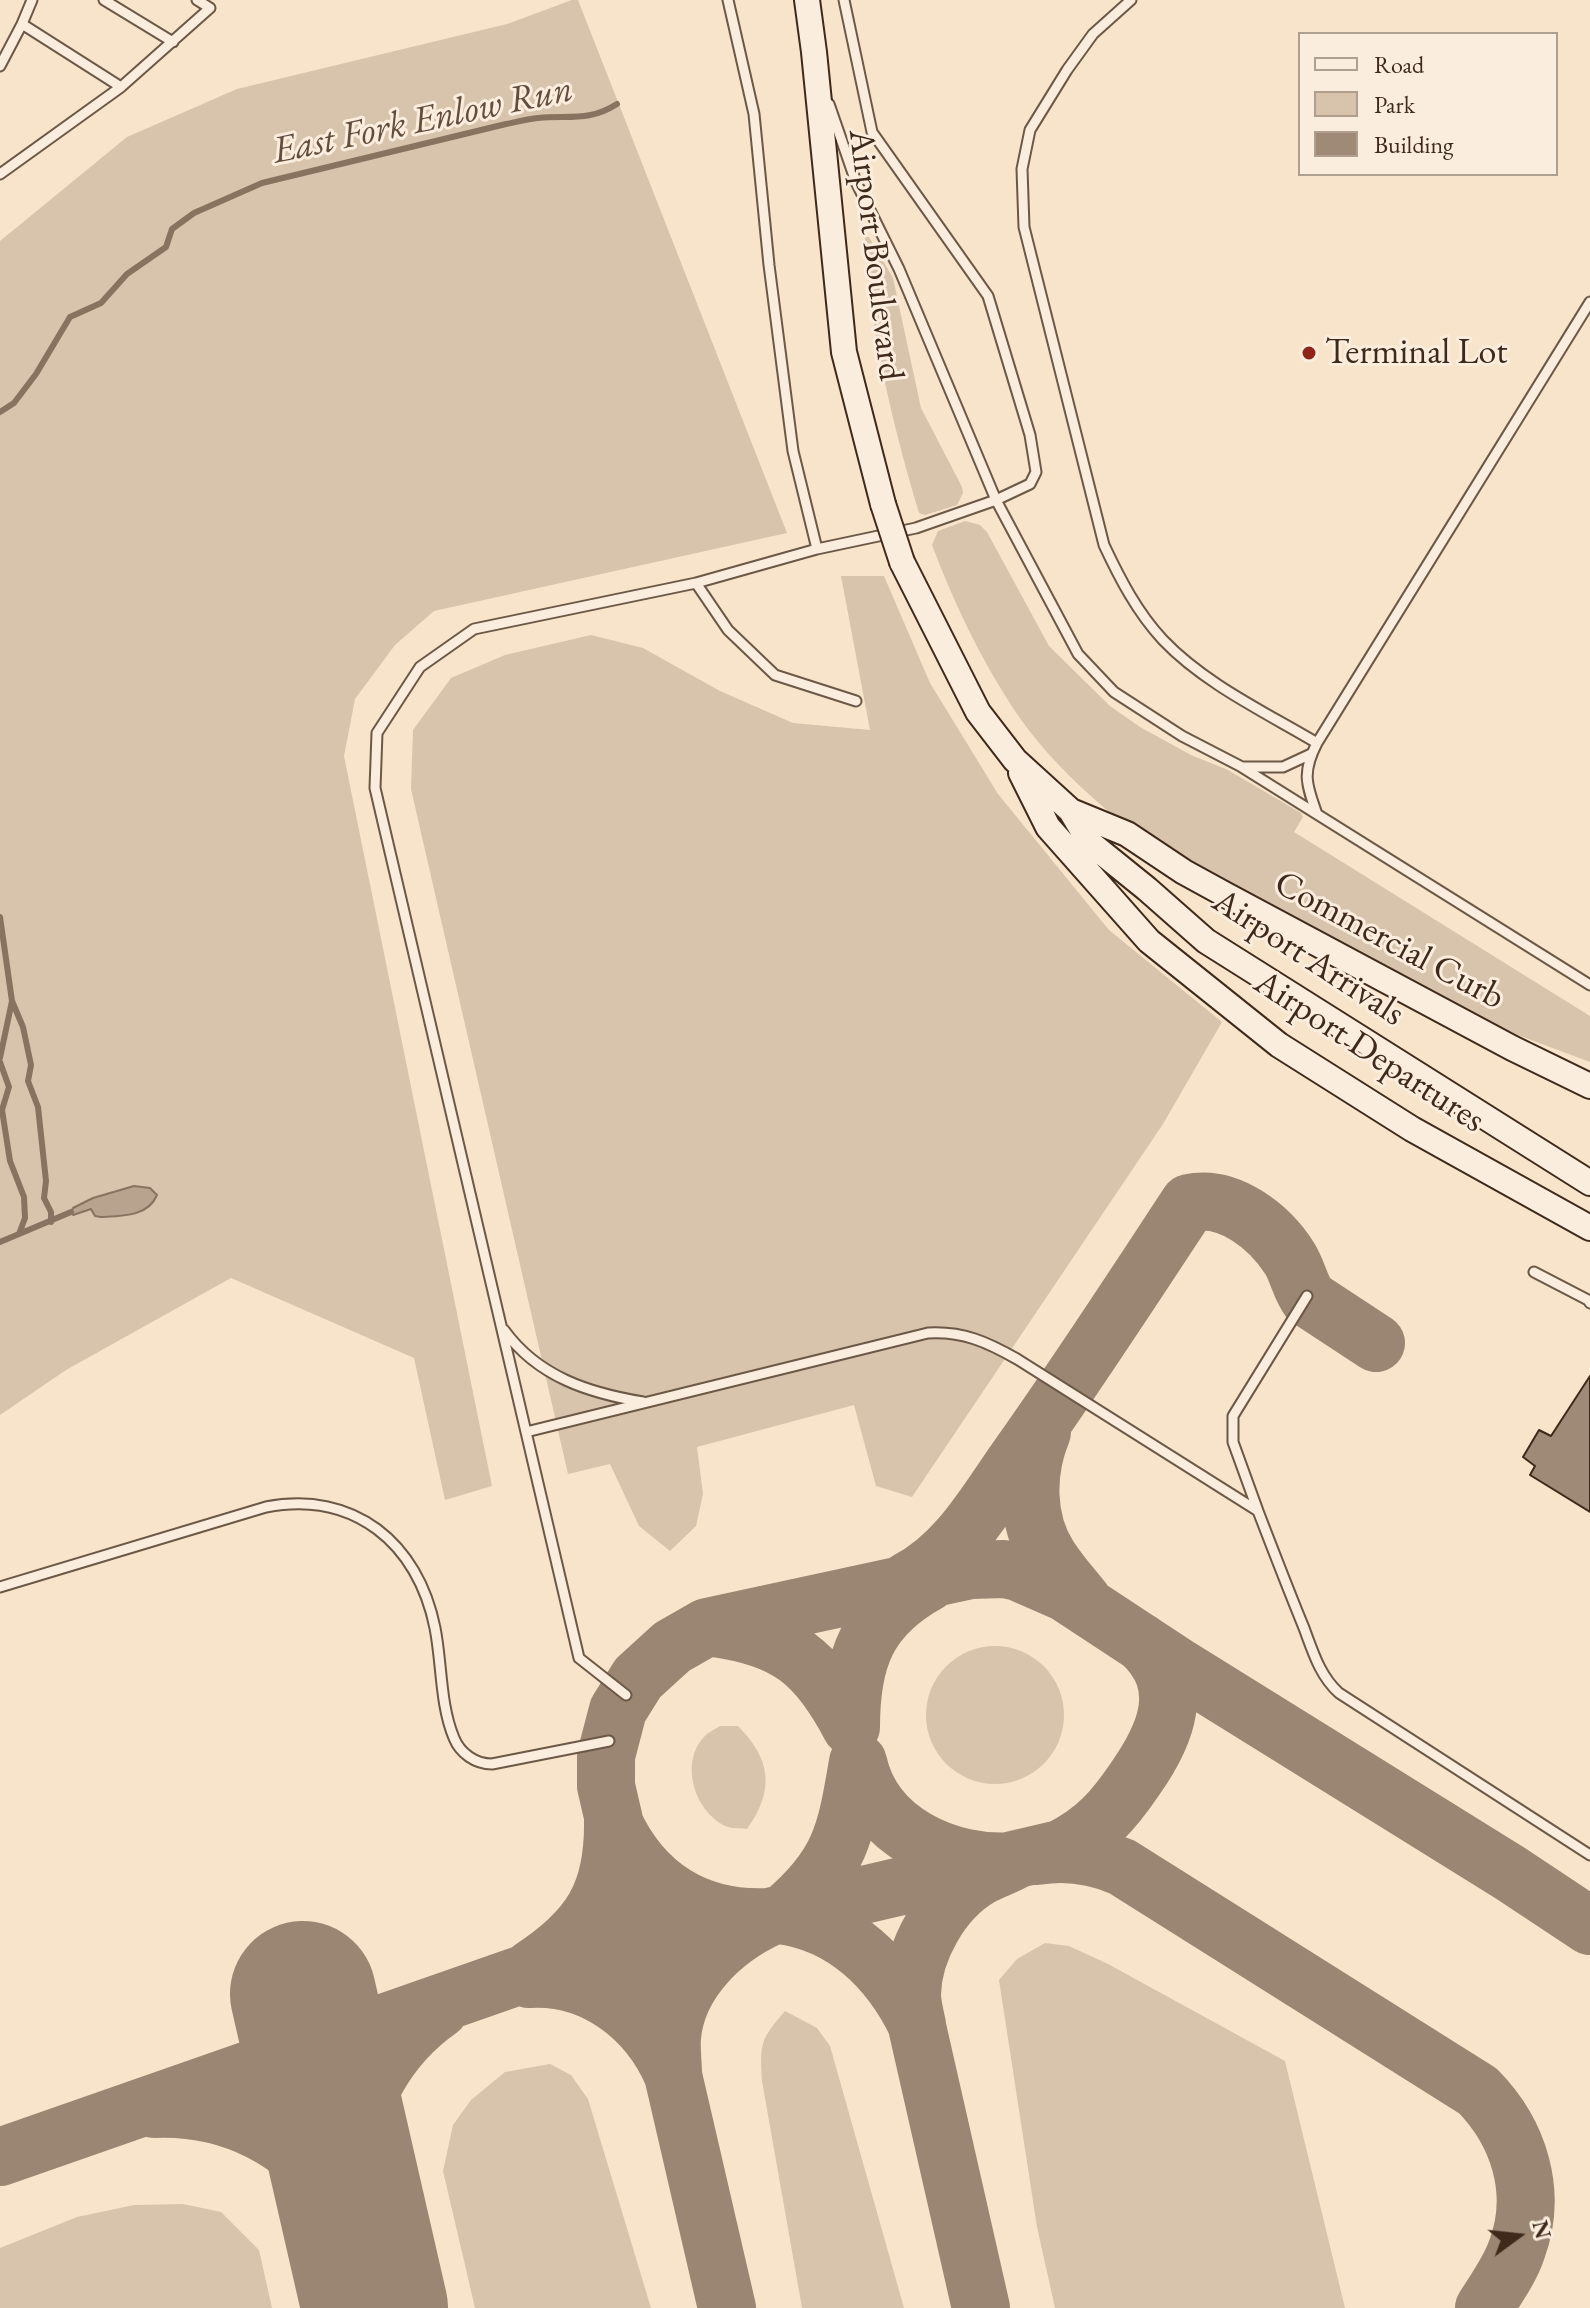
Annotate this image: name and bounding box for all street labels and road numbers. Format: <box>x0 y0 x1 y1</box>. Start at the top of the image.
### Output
street label: Airport Boulevard <box>838 127 912 383</box>
street label: Commercial Curb <box>1267 862 1511 1020</box>
street label: Airport Arrivals <box>1204 880 1412 1036</box>
street label: Airport Departures <box>1246 961 1492 1143</box>

